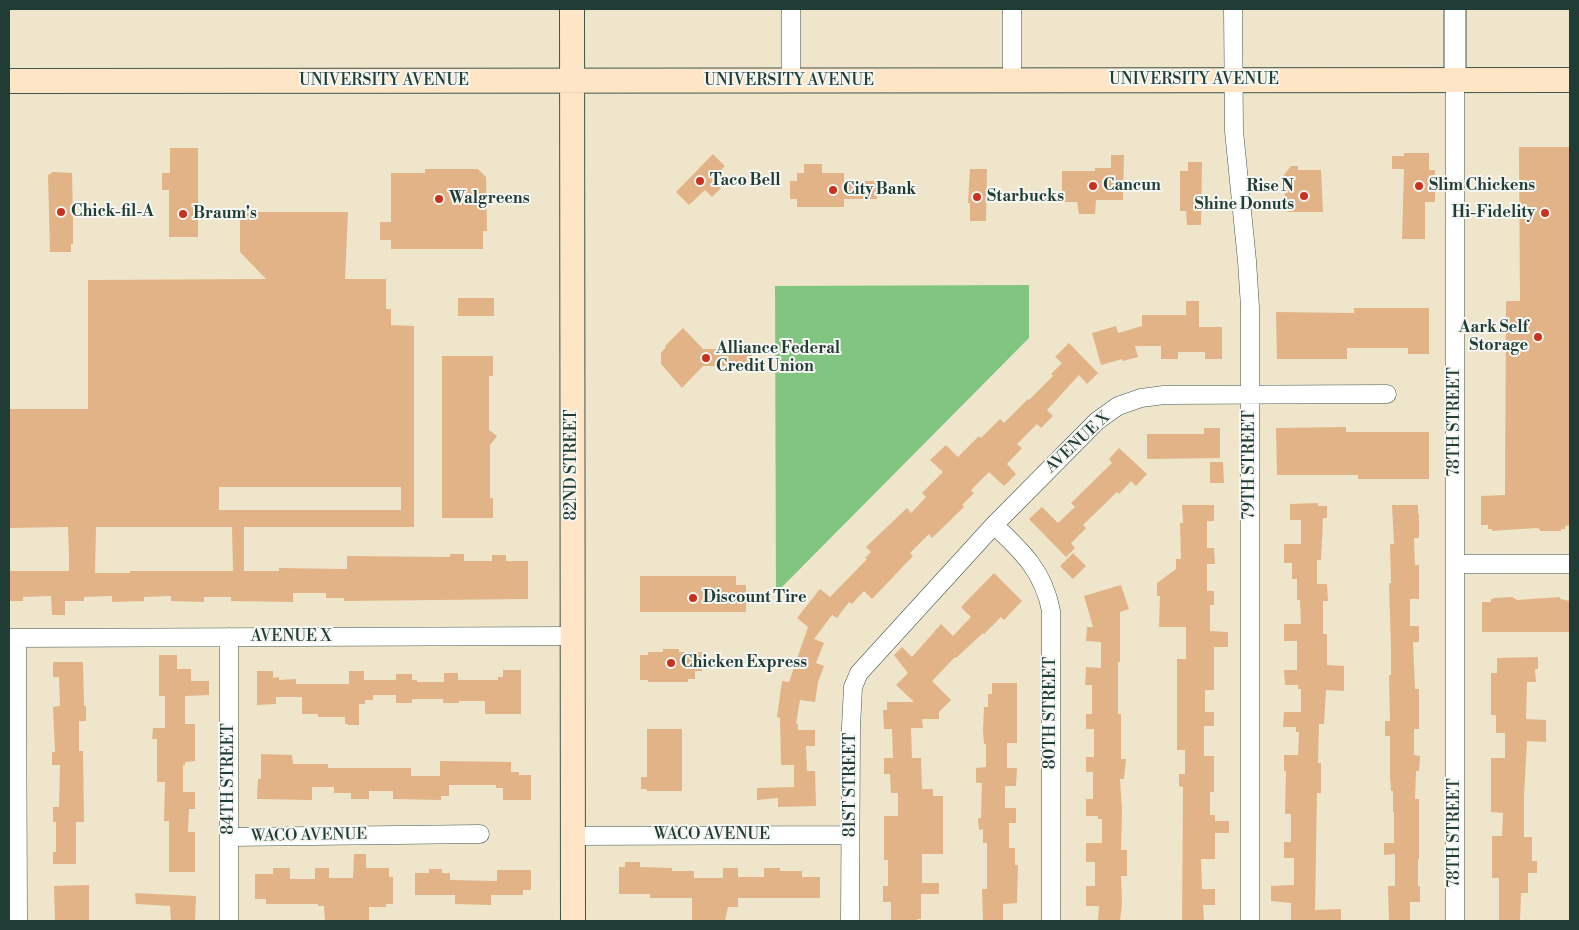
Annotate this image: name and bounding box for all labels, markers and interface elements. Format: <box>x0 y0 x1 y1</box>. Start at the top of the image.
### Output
street label: UNIVERSITY AVENUE <box>1109 70 1279 90</box>
street label: UNIVERSITY AVENUE <box>299 71 469 91</box>
street label: UNIVERSITY AVENUE <box>704 71 874 91</box>
place label: Taco Bell <box>710 171 781 191</box>
marker: Taco Bell <box>694 175 706 187</box>
place label: Cancun <box>1103 176 1161 196</box>
place label: Slim Chickens <box>1429 176 1535 196</box>
place label: Rise N Shine Donuts <box>1195 177 1294 215</box>
place label: City Bank <box>843 180 916 200</box>
marker: Cancun <box>1087 180 1099 192</box>
marker: Slim Chickens <box>1413 180 1425 192</box>
marker: City Bank <box>827 184 839 196</box>
place label: Starbucks <box>987 187 1064 207</box>
place label: Walgreens <box>449 189 530 209</box>
marker: Rise N Shine Donuts <box>1298 190 1310 202</box>
marker: Starbucks <box>971 191 983 203</box>
marker: Walgreens <box>433 193 445 205</box>
place label: Chick-fil-A <box>71 202 154 222</box>
place label: Hi-Fidelity <box>1452 203 1535 223</box>
place label: Braum's <box>193 204 257 224</box>
marker: Chick-fil-A <box>55 206 67 218</box>
marker: Hi-Fidelity <box>1539 207 1551 219</box>
marker: Braum's <box>177 208 189 220</box>
place label: Aark Self Storage <box>1459 318 1528 356</box>
marker: Aark Self Storage <box>1532 331 1544 343</box>
place label: Alliance Federal Credit Union <box>716 339 840 377</box>
marker: Alliance Federal Credit Union <box>700 352 712 364</box>
street label: 78TH STREET <box>1445 367 1465 477</box>
street label: 82ND STREET <box>562 409 582 521</box>
street label: AVENUE X <box>1042 409 1114 477</box>
street label: 79TH STREET <box>1240 410 1260 520</box>
place label: Discount Tire <box>703 588 807 608</box>
marker: Discount Tire <box>687 592 699 604</box>
street label: AVENUE X <box>251 627 331 647</box>
place label: Chicken Express <box>681 653 807 673</box>
marker: Chicken Express <box>665 657 677 669</box>
street label: 80TH STREET <box>1041 657 1061 769</box>
street label: 84TH STREET <box>219 723 239 835</box>
street label: 81ST STREET <box>841 733 861 837</box>
street label: 78TH STREET <box>1445 778 1465 888</box>
street label: WACO AVENUE <box>251 825 367 847</box>
street label: WACO AVENUE <box>654 825 770 845</box>

